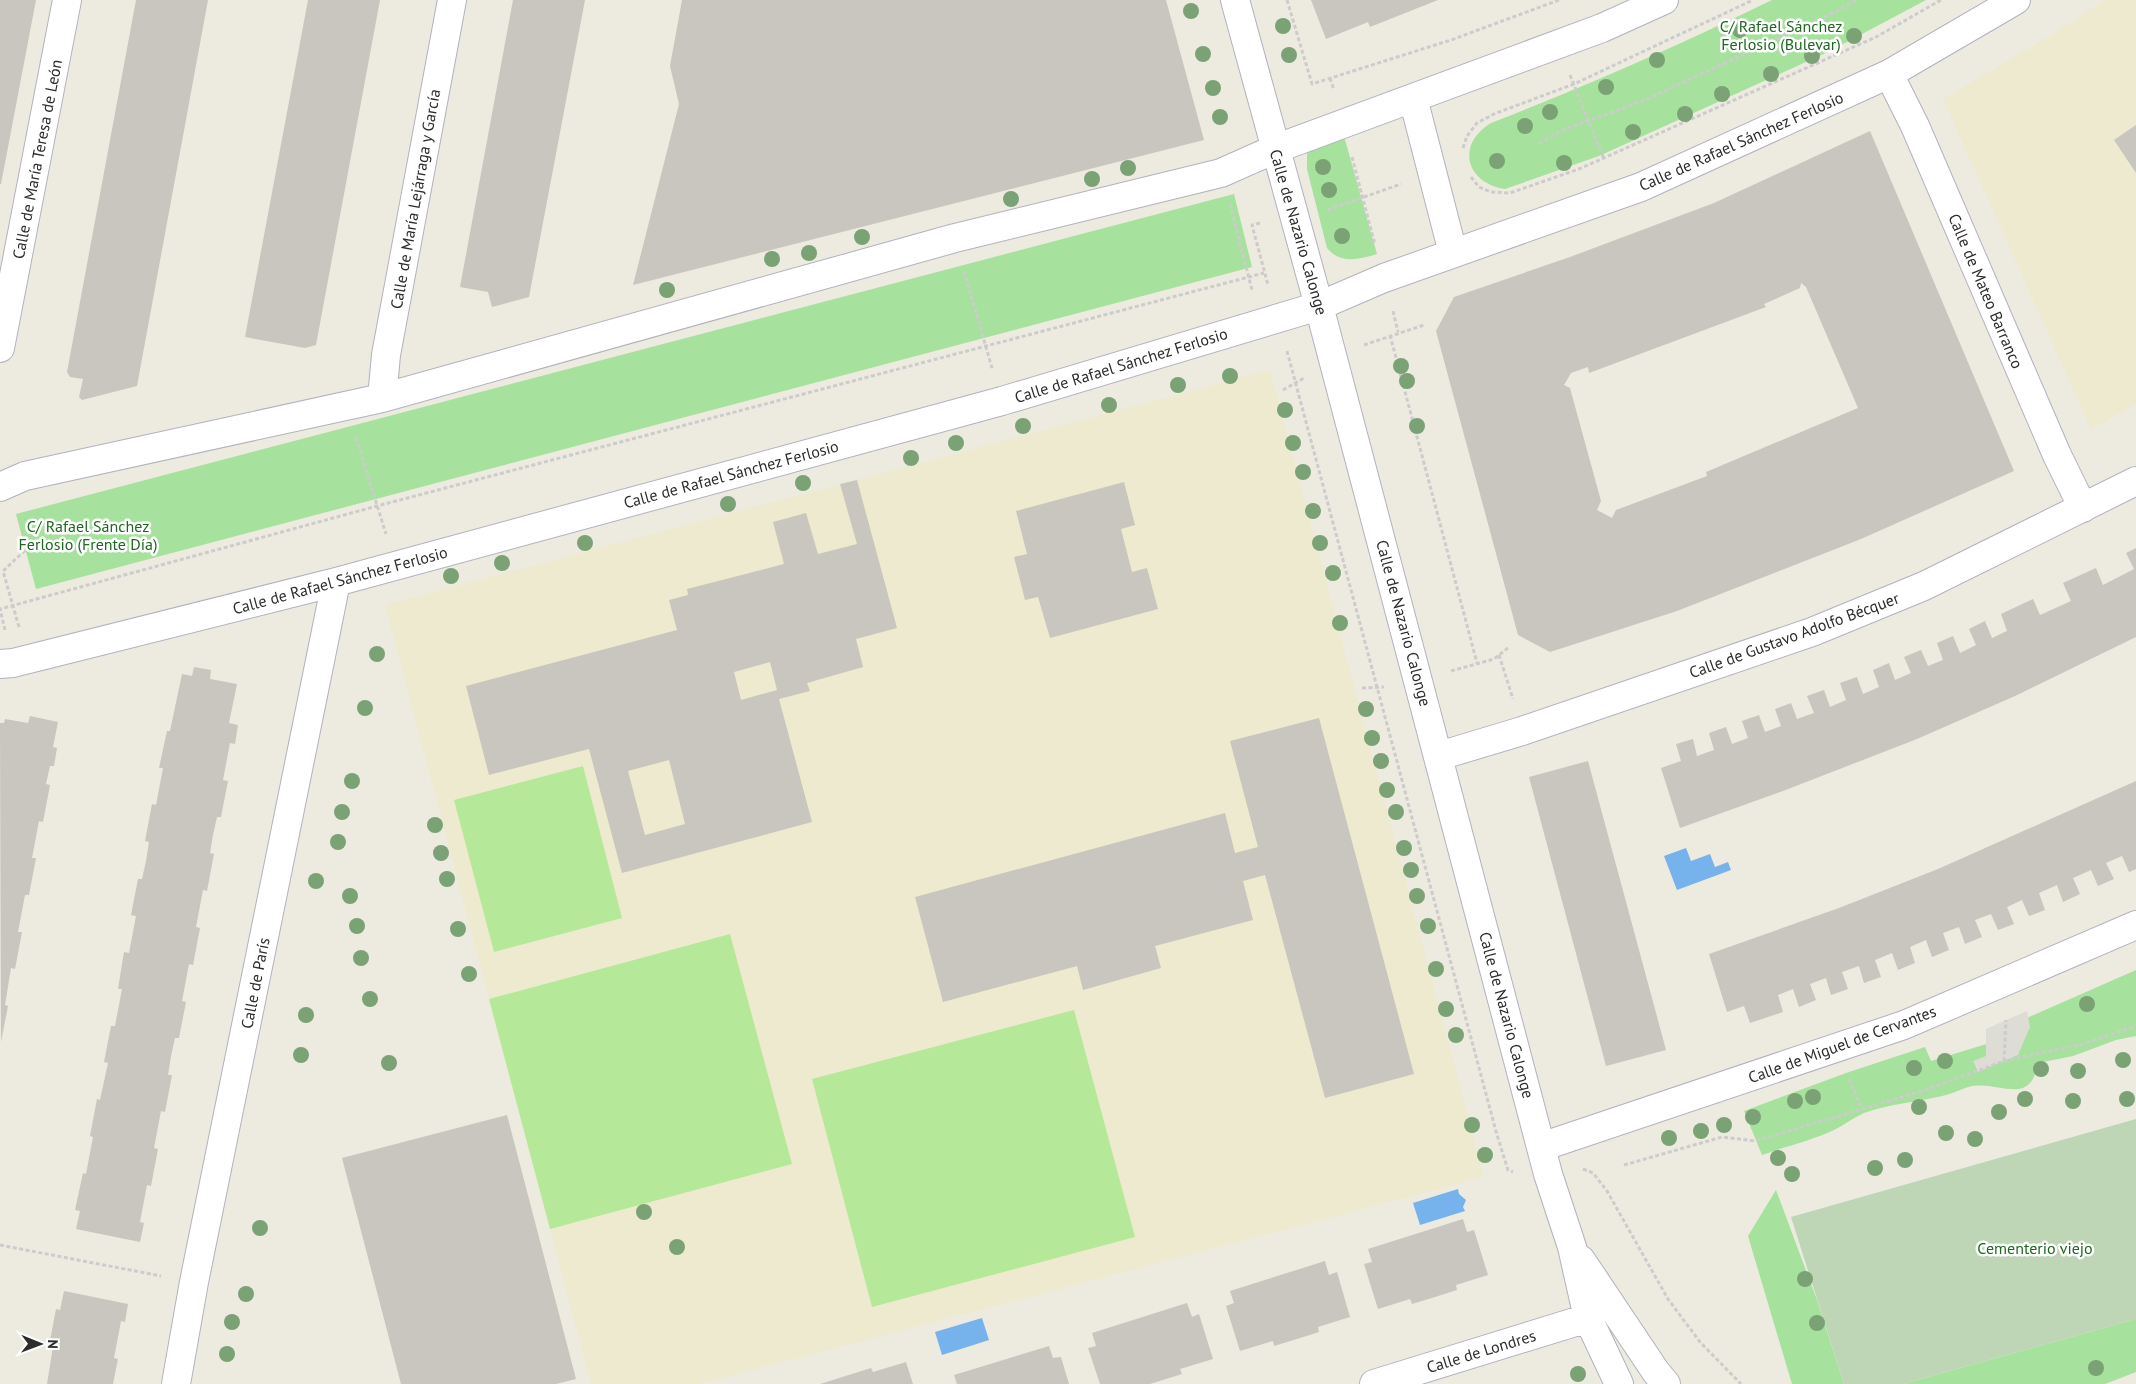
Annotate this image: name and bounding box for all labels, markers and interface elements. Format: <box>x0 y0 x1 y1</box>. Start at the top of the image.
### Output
park label: C/ Rafael Sánchez Ferlosio (Bulevar) <box>1720 16 1842 54</box>
street label: Calle de María Teresa de León <box>8 58 66 260</box>
street label: Calle de Rafael Sánchez Ferlosio <box>1636 87 1846 195</box>
street label: Calle de María Lejárraga y García <box>386 88 444 310</box>
street label: Calle de Nazario Calonge <box>1266 147 1332 317</box>
street label: Calle de Mateo Barranco <box>1944 210 2028 372</box>
street label: Calle de Rafael Sánchez Ferlosio <box>1012 323 1230 407</box>
street label: Calle de Rafael Sánchez Ferlosio <box>621 436 841 512</box>
park label: C/ Rafael Sánchez Ferlosio (Frente Día) <box>19 516 157 554</box>
street label: Calle de Nazario Calonge <box>1372 538 1436 708</box>
street label: Calle de Rafael Sánchez Ferlosio <box>230 542 450 618</box>
street label: Calle de Gustavo Adolfo Bécquer <box>1686 587 1902 682</box>
street label: Calle de Nazario Calonge <box>1475 930 1539 1100</box>
street label: Calle de París <box>236 936 274 1030</box>
street label: Calle de Miguel de Cervantes <box>1745 1001 1939 1087</box>
park label: Cementerio viejo <box>1977 1238 2093 1258</box>
north arrow <box>15 1319 65 1369</box>
street label: Calle de Londres <box>1424 1325 1538 1377</box>
text: N <box>44 1339 62 1349</box>

